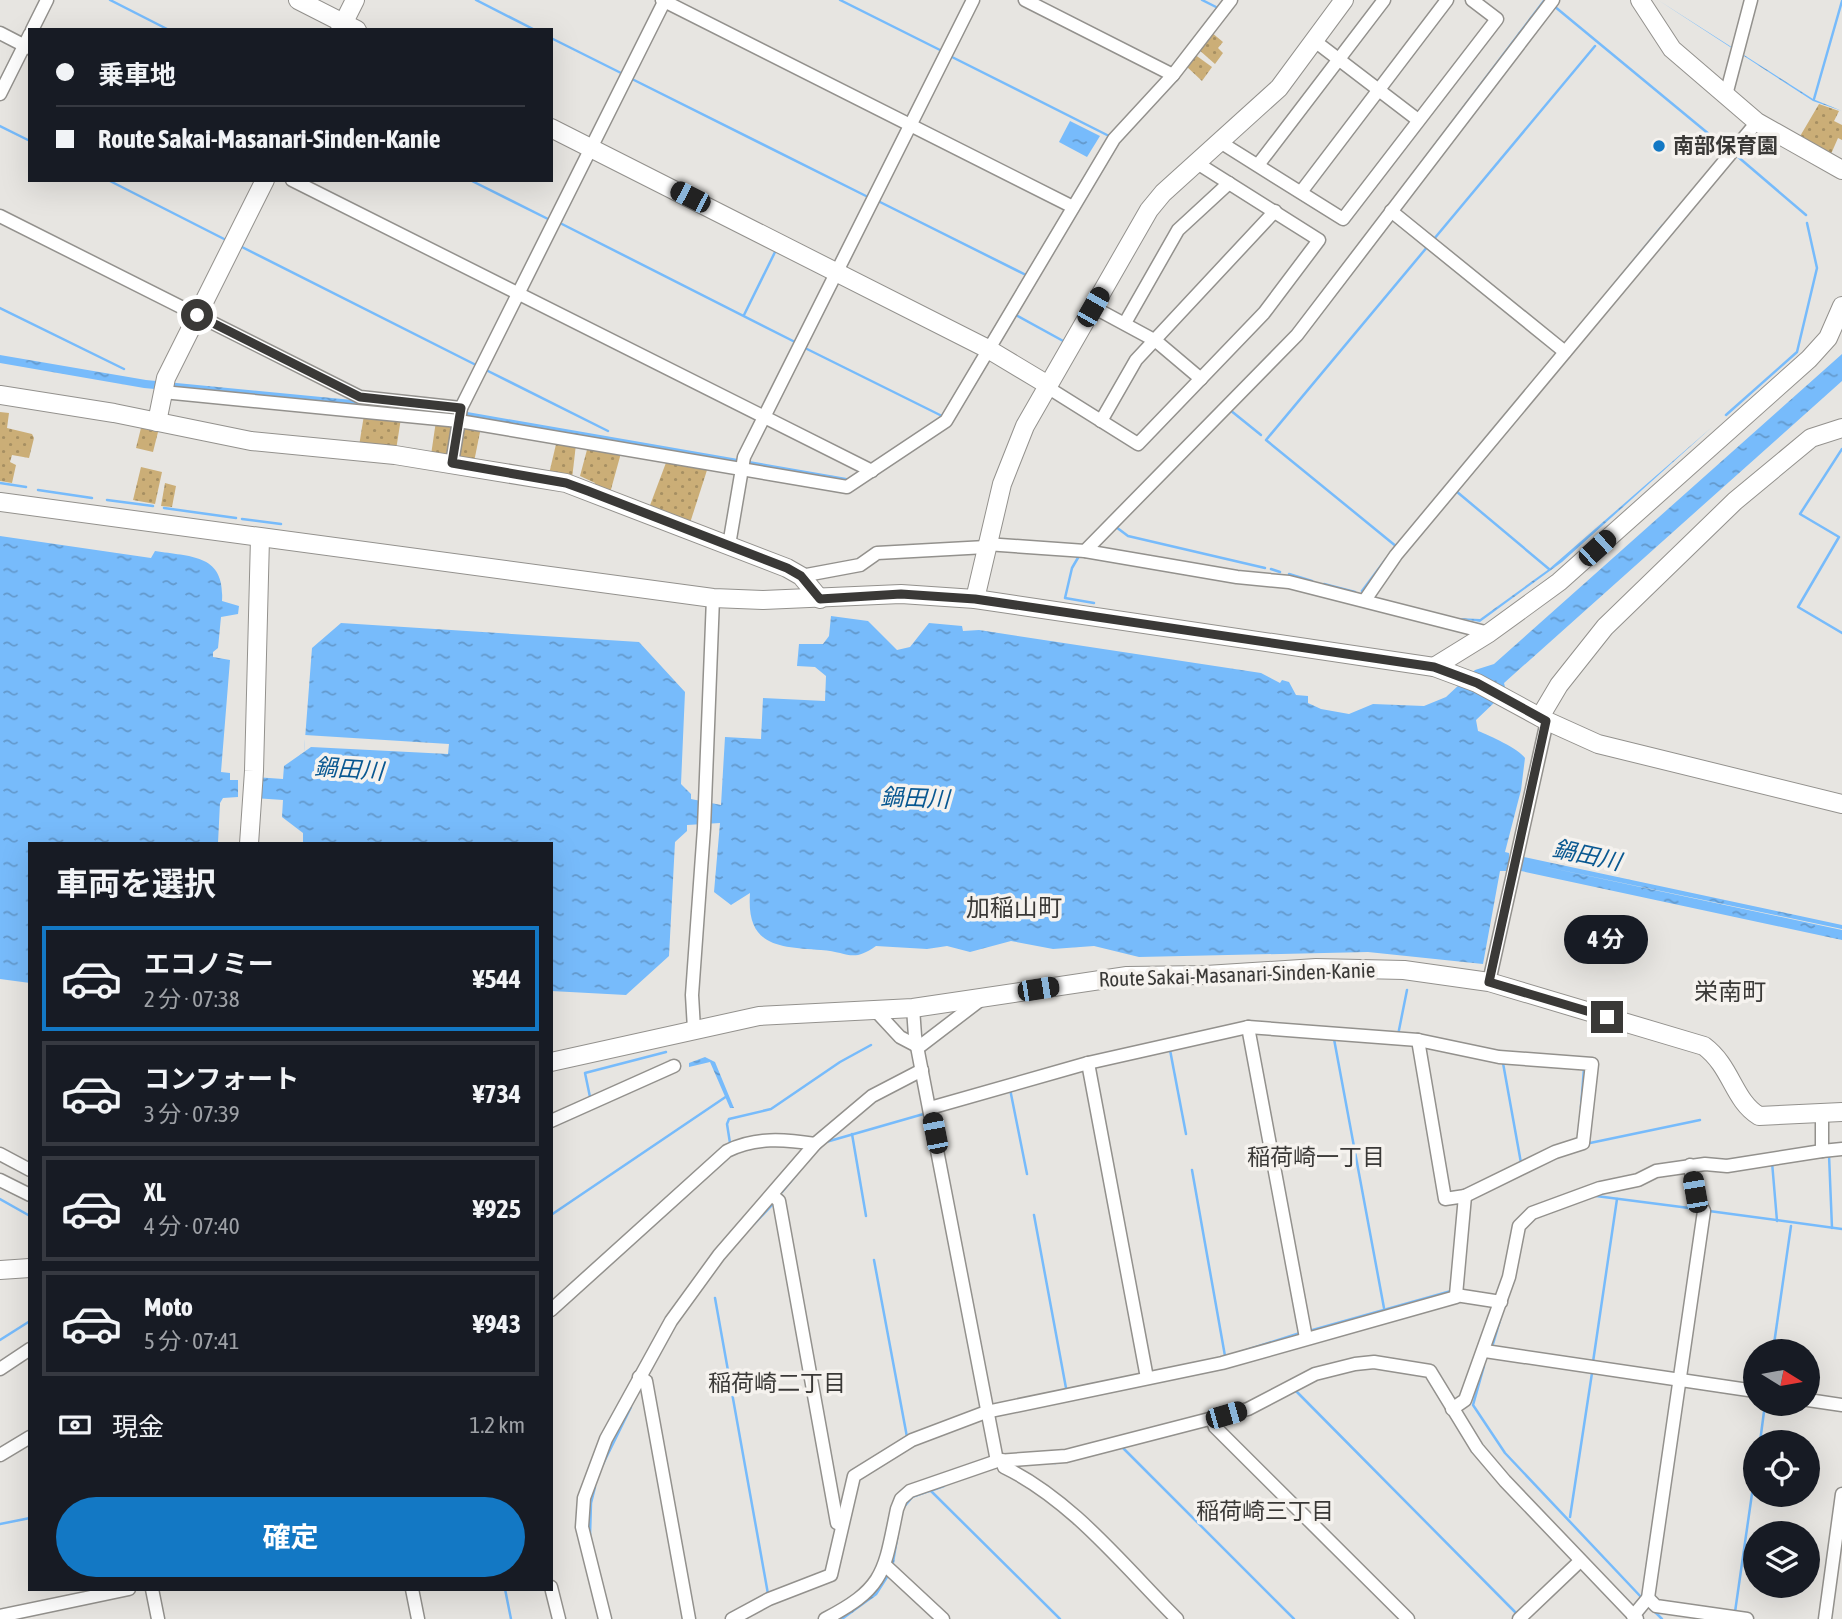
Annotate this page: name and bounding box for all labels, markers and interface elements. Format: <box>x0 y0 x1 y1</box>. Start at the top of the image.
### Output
text: 乗車地 <box>98 60 176 90</box>
text: Route Sakai-Masanari-Sinden-Kanie <box>98 124 440 154</box>
place label: 南部保育園 <box>1673 133 1778 157</box>
marker: 南部保育園 <box>1651 138 1667 154</box>
car <box>667 178 714 216</box>
car <box>1074 284 1113 330</box>
route start <box>181 299 213 331</box>
car <box>1575 526 1620 570</box>
water label: 鍋田川 <box>314 754 387 785</box>
water label: 鍋田川 <box>880 784 953 812</box>
water label: 鍋田川 <box>1551 835 1626 876</box>
text: 車両を選択 <box>56 865 216 902</box>
district label: 加稲山町 <box>966 894 1062 921</box>
callout: 4 分 <box>1565 916 1649 964</box>
text: 4 分 <box>1588 926 1624 952</box>
icon: car <box>60 947 123 1010</box>
text: エコノミー <box>144 949 274 979</box>
street label: Route Sakai-Masanari-Sinden-Kanie <box>1098 957 1376 991</box>
text: ¥544 <box>473 964 521 994</box>
car <box>1016 975 1061 1003</box>
district label: 栄南町 <box>1694 978 1766 1005</box>
text: 2 分 · 07:38 <box>144 986 240 1012</box>
route end <box>1591 1001 1623 1033</box>
icon: car <box>60 1062 123 1125</box>
text: コンフォート <box>144 1064 299 1094</box>
text: ¥734 <box>473 1079 521 1109</box>
text: 3 分 · 07:39 <box>144 1101 240 1127</box>
car <box>921 1110 950 1156</box>
district label: 稲荷崎一丁目 <box>1247 1144 1385 1170</box>
car <box>1682 1169 1709 1215</box>
icon: car <box>60 1177 123 1240</box>
text: XL <box>144 1177 166 1207</box>
text: ¥925 <box>473 1194 521 1224</box>
text: 4 分 · 07:40 <box>144 1213 240 1239</box>
icon: car <box>60 1292 123 1355</box>
text: Moto <box>144 1292 193 1322</box>
text: ¥943 <box>473 1309 521 1339</box>
text: 5 分 · 07:41 <box>144 1328 240 1354</box>
north arrow <box>1743 1339 1820 1416</box>
map controls <box>1743 1339 1820 1598</box>
district label: 稲荷崎二丁目 <box>708 1370 846 1396</box>
car <box>1203 1399 1250 1431</box>
icon: cash <box>56 1406 94 1444</box>
text: 現金 <box>112 1412 164 1442</box>
text: 1.2 km <box>469 1412 525 1438</box>
button: locate <box>1743 1430 1820 1507</box>
button: 確定 <box>56 1497 525 1577</box>
district label: 稲荷崎三丁目 <box>1196 1498 1334 1524</box>
button: layers <box>1743 1521 1820 1598</box>

